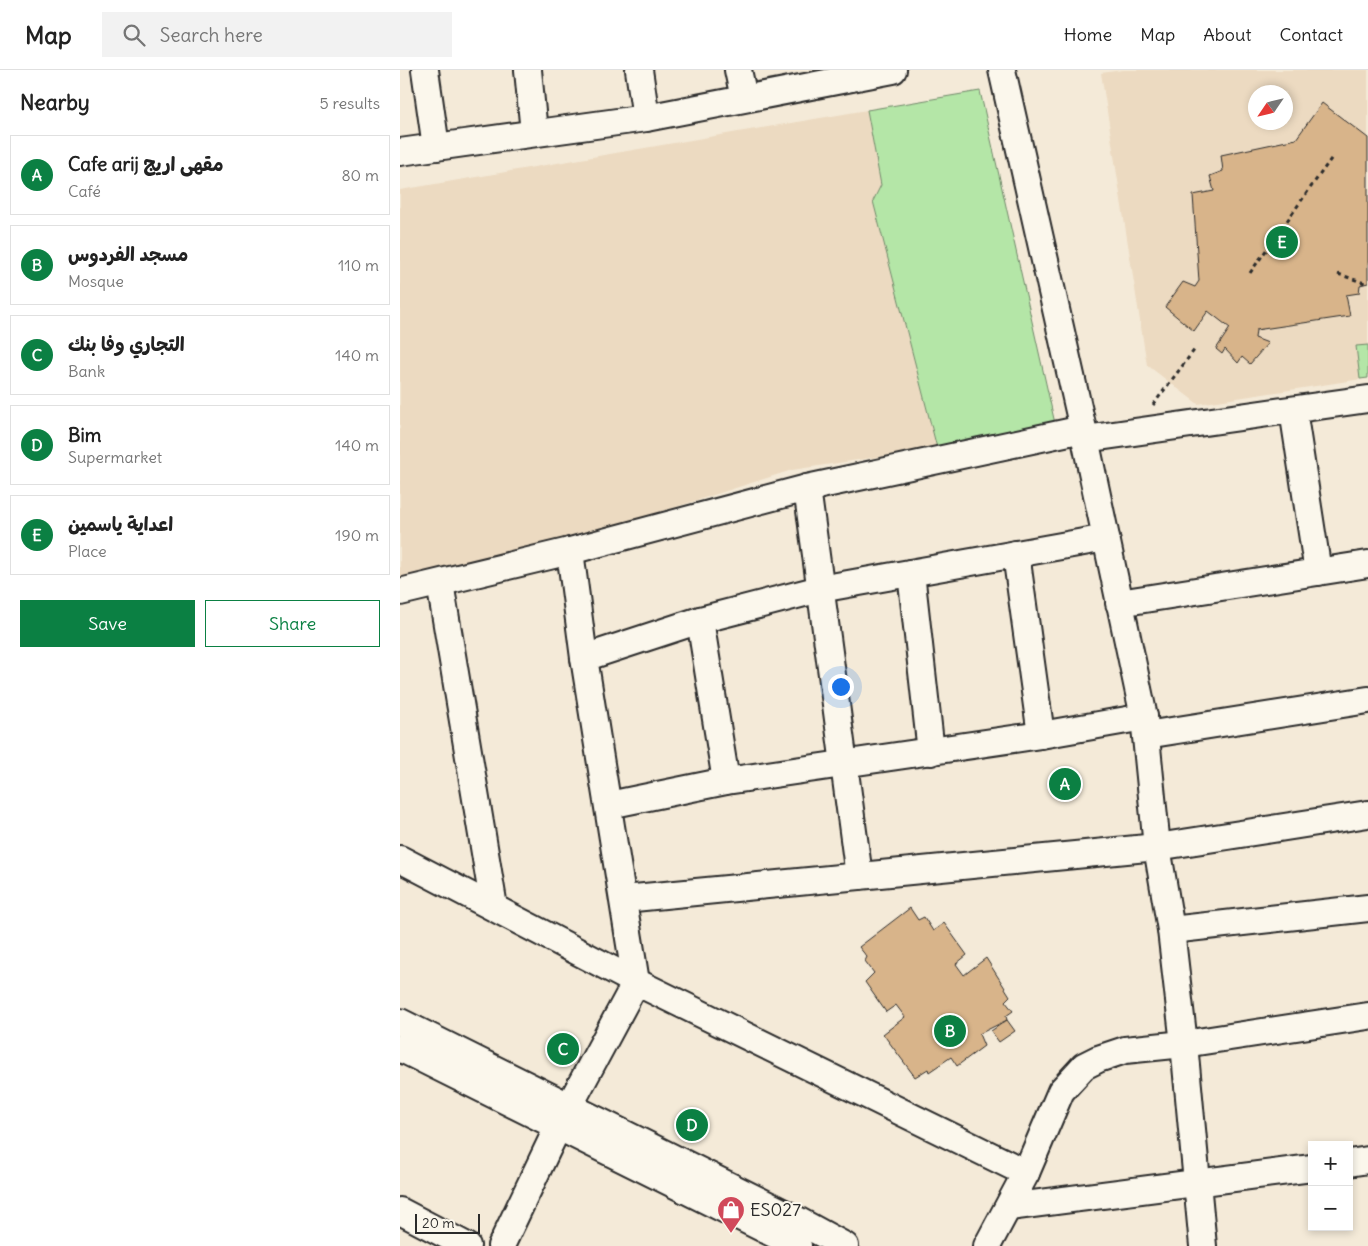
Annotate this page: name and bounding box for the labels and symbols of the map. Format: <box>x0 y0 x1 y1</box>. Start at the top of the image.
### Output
north arrow <box>1248 85 1293 130</box>
pin: E <box>1266 223 1298 261</box>
your location <box>828 674 854 700</box>
pin: A <box>1049 765 1081 803</box>
pin: B <box>934 1012 966 1050</box>
pin: C <box>547 1030 579 1068</box>
pin: D <box>676 1106 708 1144</box>
shop icon: ES027 <box>716 1195 746 1234</box>
place label: ES027 <box>750 1198 801 1221</box>
scale bar <box>415 1211 480 1234</box>

